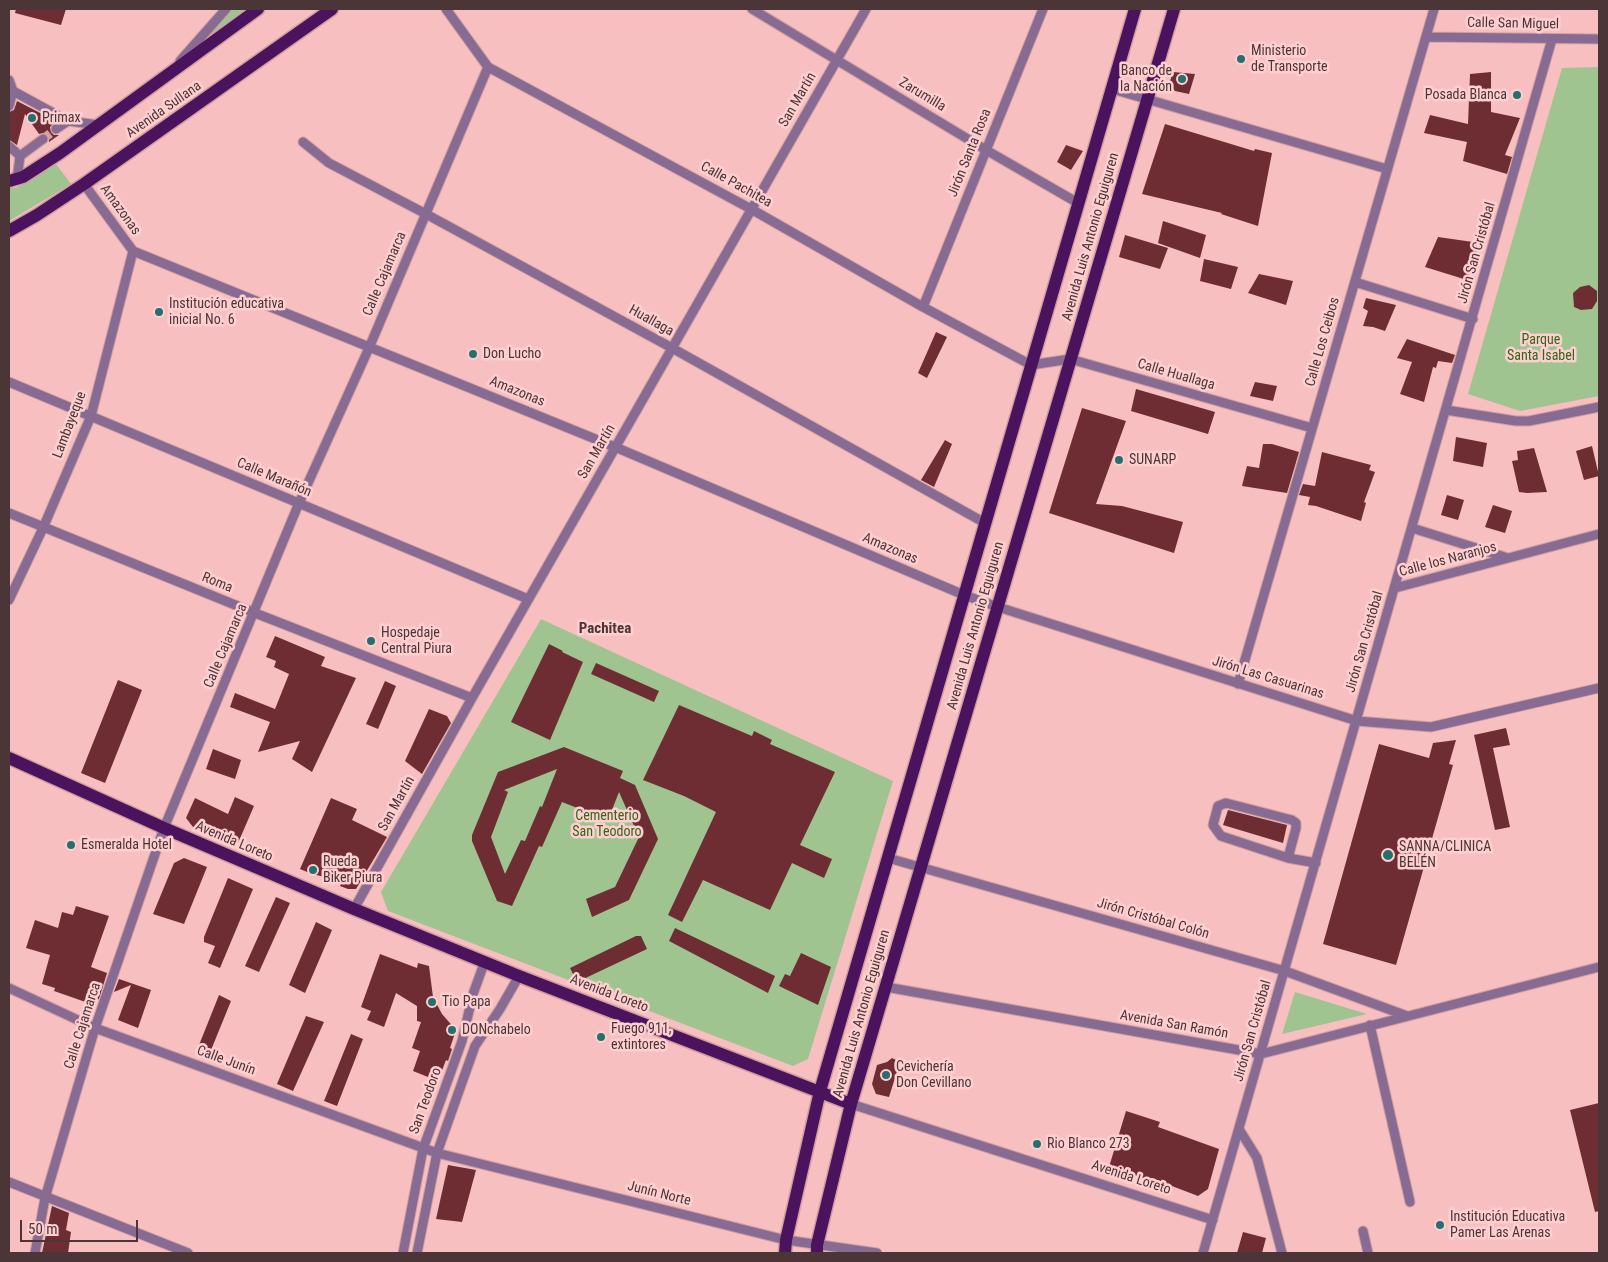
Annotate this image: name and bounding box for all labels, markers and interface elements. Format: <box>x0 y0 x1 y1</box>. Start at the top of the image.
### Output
street label: Calle San Miguel <box>1467 15 1559 33</box>
place label: Ministerio de Transporte <box>1251 43 1328 75</box>
marker: Ministerio de Transporte <box>1235 53 1247 65</box>
place label: Banco de la Nación <box>1120 63 1172 95</box>
street label: San Martín <box>776 70 820 130</box>
marker: Banco de la Nación <box>1176 73 1188 85</box>
street label: Zarumilla <box>895 74 949 116</box>
street label: Avenida Sullana <box>123 78 205 142</box>
place label: Posada Blanca <box>1425 87 1507 103</box>
marker: Posada Blanca <box>1511 89 1523 101</box>
street label: Jirón Santa Rosa <box>945 107 995 199</box>
place label: Primax <box>42 110 81 126</box>
marker: Primax <box>26 112 38 124</box>
street label: Avenida Luis Antonio Eguiguren <box>1059 151 1123 323</box>
street label: Calle Pachitea <box>697 158 775 212</box>
street label: Amazonas <box>96 181 144 239</box>
street label: Jirón San Cristóbal <box>1454 200 1500 306</box>
street label: Calle Cajamarca <box>360 229 410 319</box>
street label: Calle Los Ceibos <box>1302 295 1344 389</box>
place label: Institución educativa inicial No. 6 <box>169 296 284 328</box>
street label: Huallaga <box>626 302 676 340</box>
marker: Institución educativa inicial No. 6 <box>153 306 165 318</box>
park label: Parque Santa Isabel <box>1507 332 1575 364</box>
place label: Don Lucho <box>483 346 541 362</box>
marker: Don Lucho <box>467 348 479 360</box>
street label: Calle Huallaga <box>1135 356 1217 394</box>
street label: Amazonas <box>487 373 547 411</box>
street label: Lambayeque <box>50 389 90 461</box>
street label: San Martín <box>575 422 619 482</box>
place label: SUNARP <box>1129 452 1176 468</box>
marker: SUNARP <box>1113 454 1125 466</box>
street label: Calle Marañón <box>234 455 314 501</box>
street label: Amazonas <box>860 530 920 568</box>
street label: Calle los Naranjos <box>1397 539 1499 581</box>
street label: Avenida Luis Antonio Eguiguren <box>944 540 1008 712</box>
street label: Roma <box>199 569 235 597</box>
street label: Jirón San Cristóbal <box>1342 589 1388 695</box>
street label: Calle Cajamarca <box>201 601 251 691</box>
district label: Pachitea <box>579 620 631 638</box>
place label: Hospedaje Central Piura <box>381 625 452 658</box>
marker: Hospedaje Central Piura <box>365 635 377 647</box>
street label: Jirón Las Casuarinas <box>1210 653 1326 703</box>
street label: San Martín <box>375 774 419 834</box>
park label: Cementerio San Teodoro <box>572 808 642 840</box>
street label: Avenida Loreto <box>193 818 275 866</box>
place label: Esmeralda Hotel <box>81 837 172 853</box>
marker: Esmeralda Hotel <box>65 839 77 851</box>
place label: SANNA/CLINICA BELÉN <box>1399 839 1491 872</box>
marker: SANNA/CLINICA BELÉN <box>1381 848 1395 862</box>
place label: Rueda Biker Piura <box>323 854 383 886</box>
marker: Rueda Biker Piura <box>307 864 319 876</box>
street label: Jirón Cristóbal Colón <box>1095 895 1211 943</box>
street label: Avenida Luis Antonio Eguiguren <box>830 928 894 1100</box>
street label: Avenida Loreto <box>567 971 651 1017</box>
street label: Jirón San Cristóbal <box>1230 978 1276 1084</box>
street label: Calle Cajamarca <box>61 981 105 1071</box>
place label: Tio Papa <box>442 994 491 1010</box>
marker: Tio Papa <box>426 996 438 1008</box>
street label: Avenida San Ramón <box>1119 1007 1229 1043</box>
place label: Fuego 911, extintores <box>611 1021 672 1054</box>
place label: DONchabelo <box>462 1022 531 1038</box>
marker: DONchabelo <box>446 1024 458 1036</box>
marker: Fuego 911, extintores <box>595 1031 607 1043</box>
street label: Calle Junín <box>194 1043 258 1079</box>
place label: Cevichería Don Cevillano <box>896 1059 972 1092</box>
street label: San Teodoro <box>406 1066 446 1136</box>
marker: Cevichería Don Cevillano <box>880 1069 892 1081</box>
place label: Rio Blanco 273 <box>1047 1136 1130 1152</box>
marker: Rio Blanco 273 <box>1031 1138 1043 1150</box>
street label: Avenida Loreto <box>1089 1157 1173 1199</box>
street label: Junín Norte <box>626 1178 692 1210</box>
place label: Institución Educativa Pamer Las Arenas <box>1450 1209 1565 1242</box>
scale bar <box>22 1210 140 1242</box>
marker: Institución Educativa Pamer Las Arenas <box>1434 1219 1446 1231</box>
text: 50 m <box>28 1220 58 1238</box>

